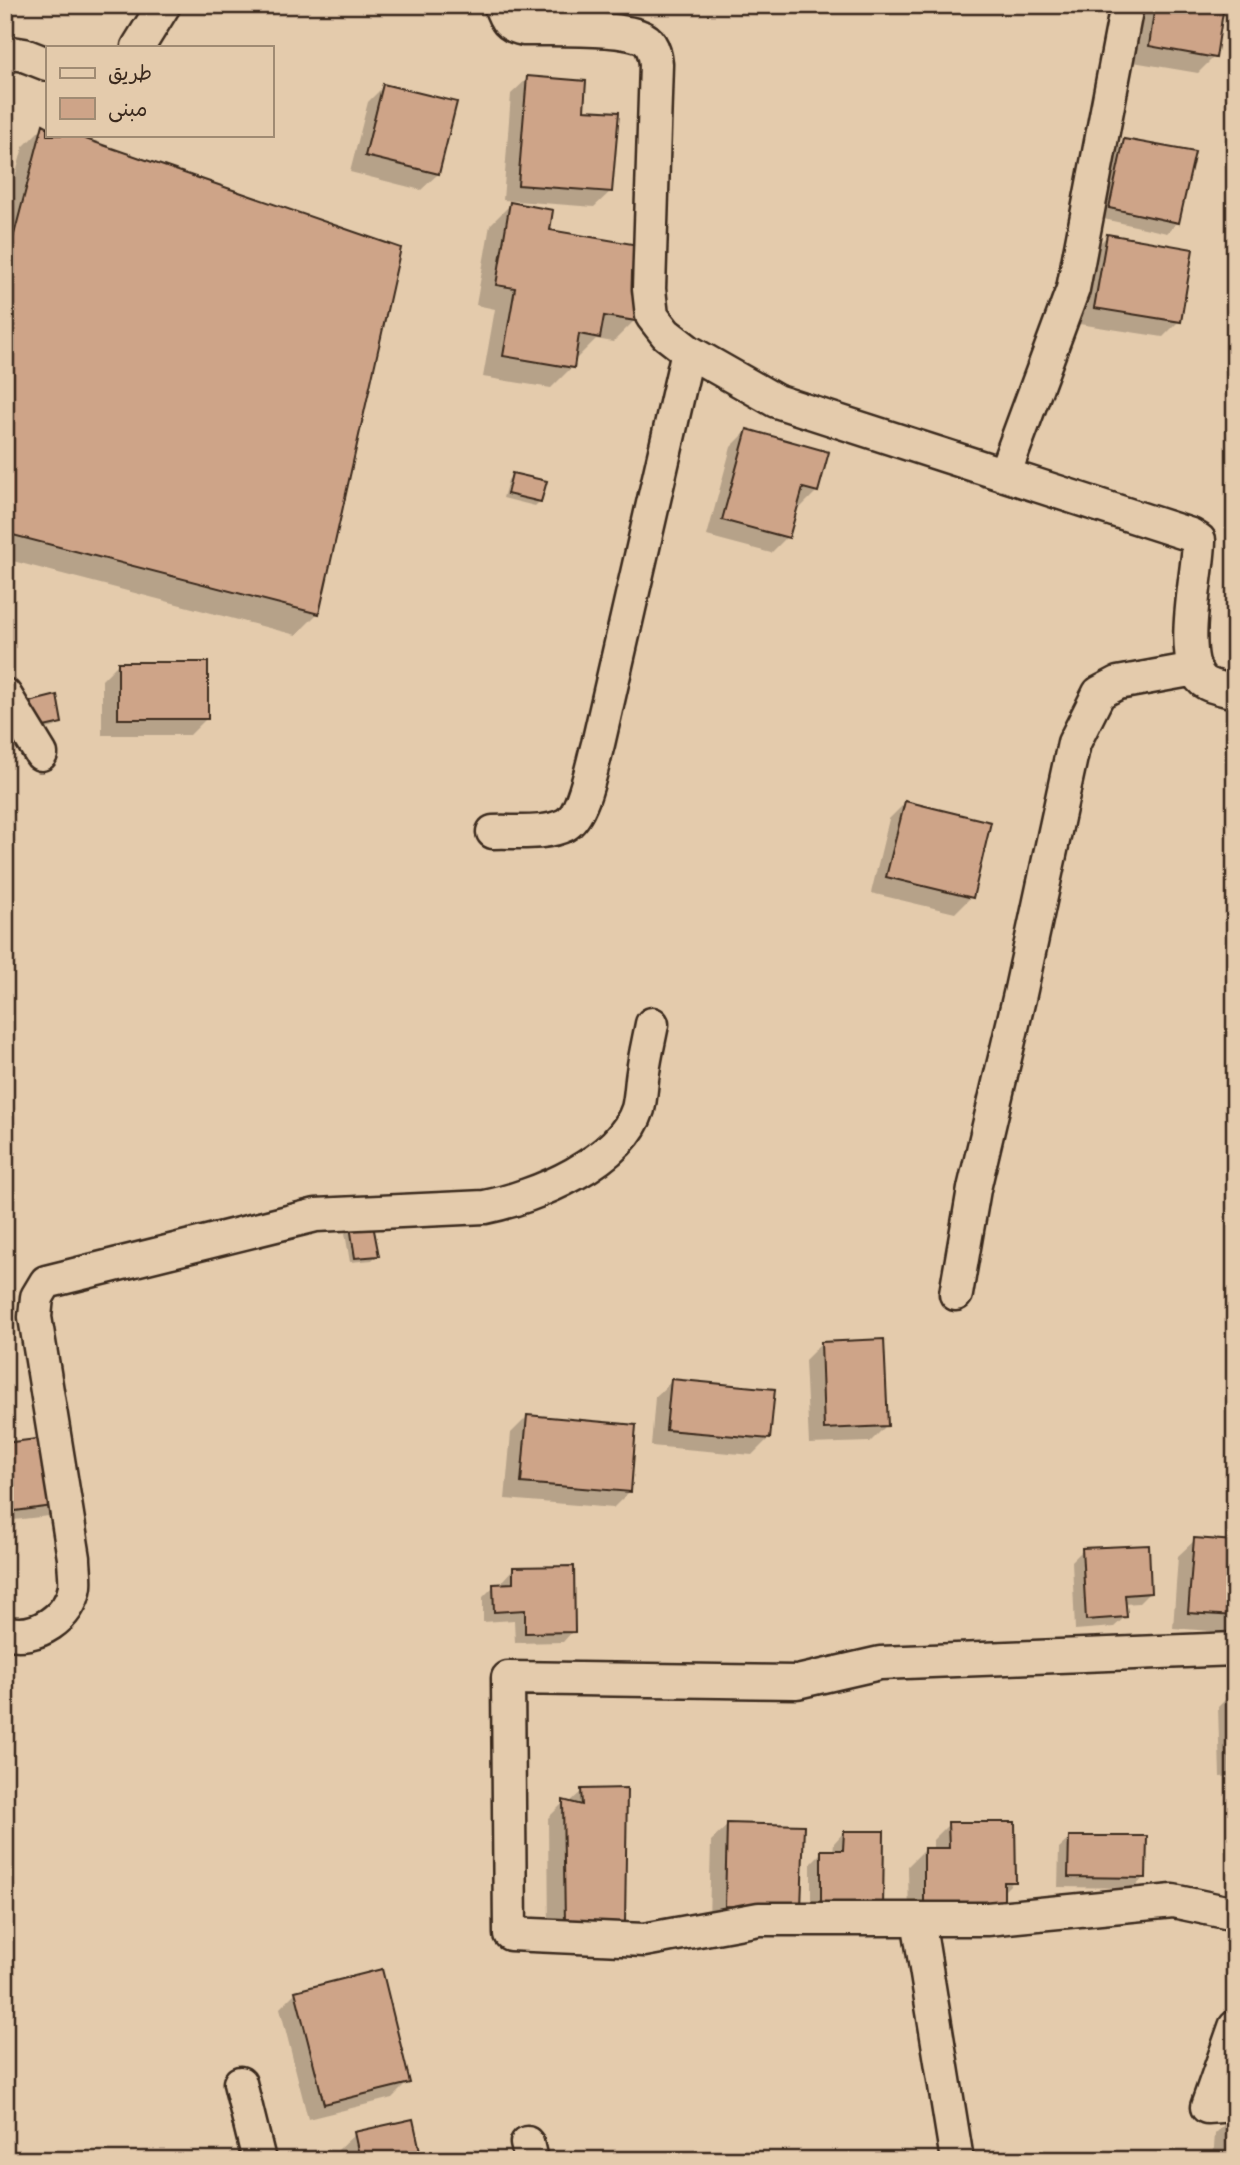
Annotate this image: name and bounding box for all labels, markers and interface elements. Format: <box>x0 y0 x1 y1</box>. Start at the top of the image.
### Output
legend <box>46 46 273 136</box>
text: طريق <box>108 59 152 86</box>
text: مبنى <box>108 95 147 123</box>

